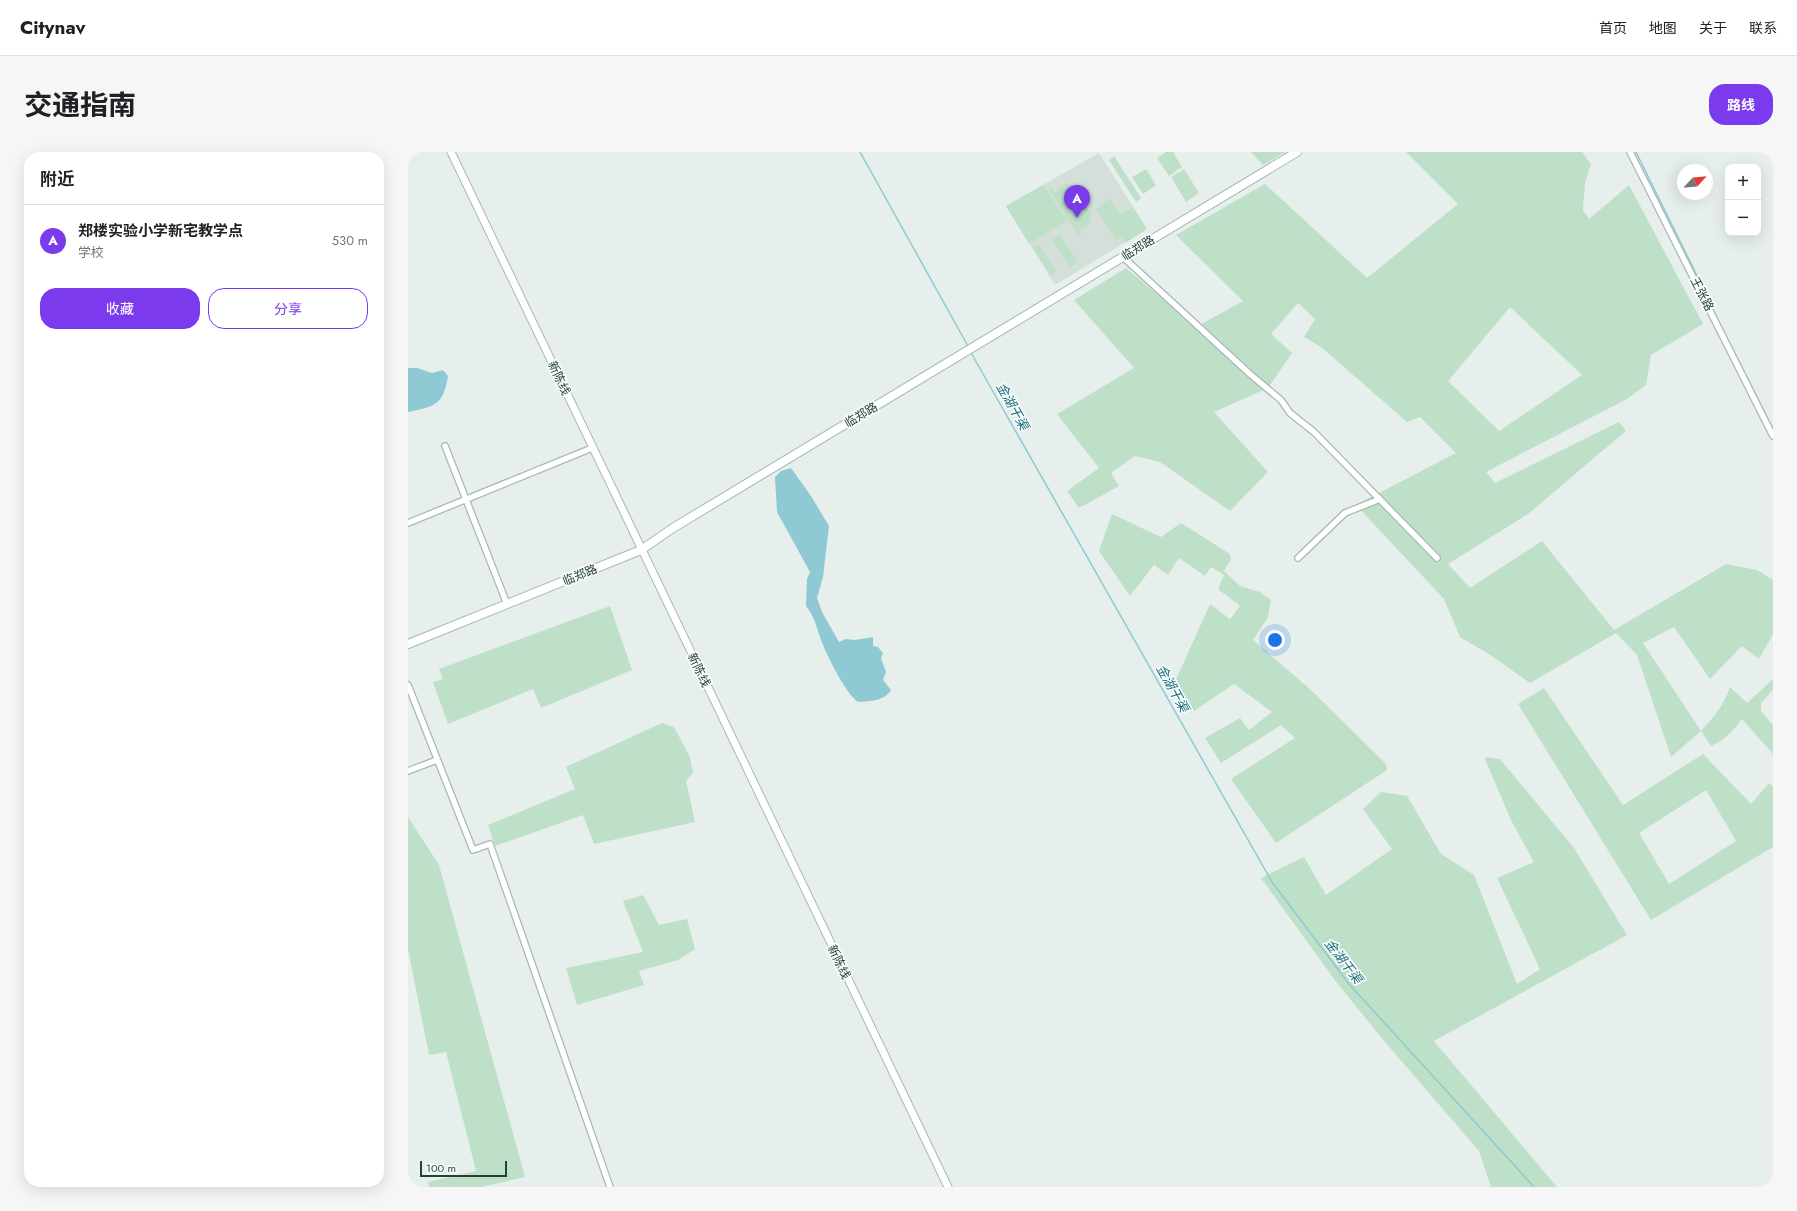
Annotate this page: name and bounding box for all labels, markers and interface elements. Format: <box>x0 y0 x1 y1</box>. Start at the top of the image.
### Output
text: Citynav <box>20 14 86 41</box>
text: 首页 <box>1599 18 1627 38</box>
text: 地图 <box>1649 18 1677 38</box>
text: 关于 <box>1699 18 1727 38</box>
text: 联系 <box>1749 18 1777 38</box>
button: 路线 <box>1709 84 1773 125</box>
text: 交通指南 <box>24 85 136 126</box>
north arrow <box>1677 164 1713 200</box>
map controls <box>1725 164 1761 236</box>
button: + <box>1725 164 1761 200</box>
text: 附近 <box>40 167 74 191</box>
pin: A <box>1064 185 1090 218</box>
button: − <box>1725 200 1761 236</box>
text: 郑楼实验小学新宅教学点 <box>78 220 243 242</box>
text: A <box>48 231 58 250</box>
text: 530 m <box>332 231 368 250</box>
street label: 临郑路 <box>1118 231 1158 265</box>
text: 学校 <box>78 243 104 262</box>
street label: 王张路 <box>1686 274 1718 314</box>
button: 收藏 <box>40 288 200 329</box>
button: 分享 <box>208 288 368 329</box>
street label: 新陈线 <box>543 358 575 398</box>
water label: 金湖干渠 <box>992 379 1034 435</box>
street label: 临郑路 <box>841 398 881 432</box>
street label: 临郑路 <box>560 560 600 590</box>
your location <box>1265 630 1285 650</box>
street label: 新陈线 <box>683 650 715 690</box>
water label: 金湖干渠 <box>1152 661 1194 717</box>
water label: 金湖干渠 <box>1320 935 1368 989</box>
street label: 新陈线 <box>823 942 855 982</box>
scale bar <box>420 1159 507 1178</box>
text: 100 m <box>426 1160 456 1176</box>

